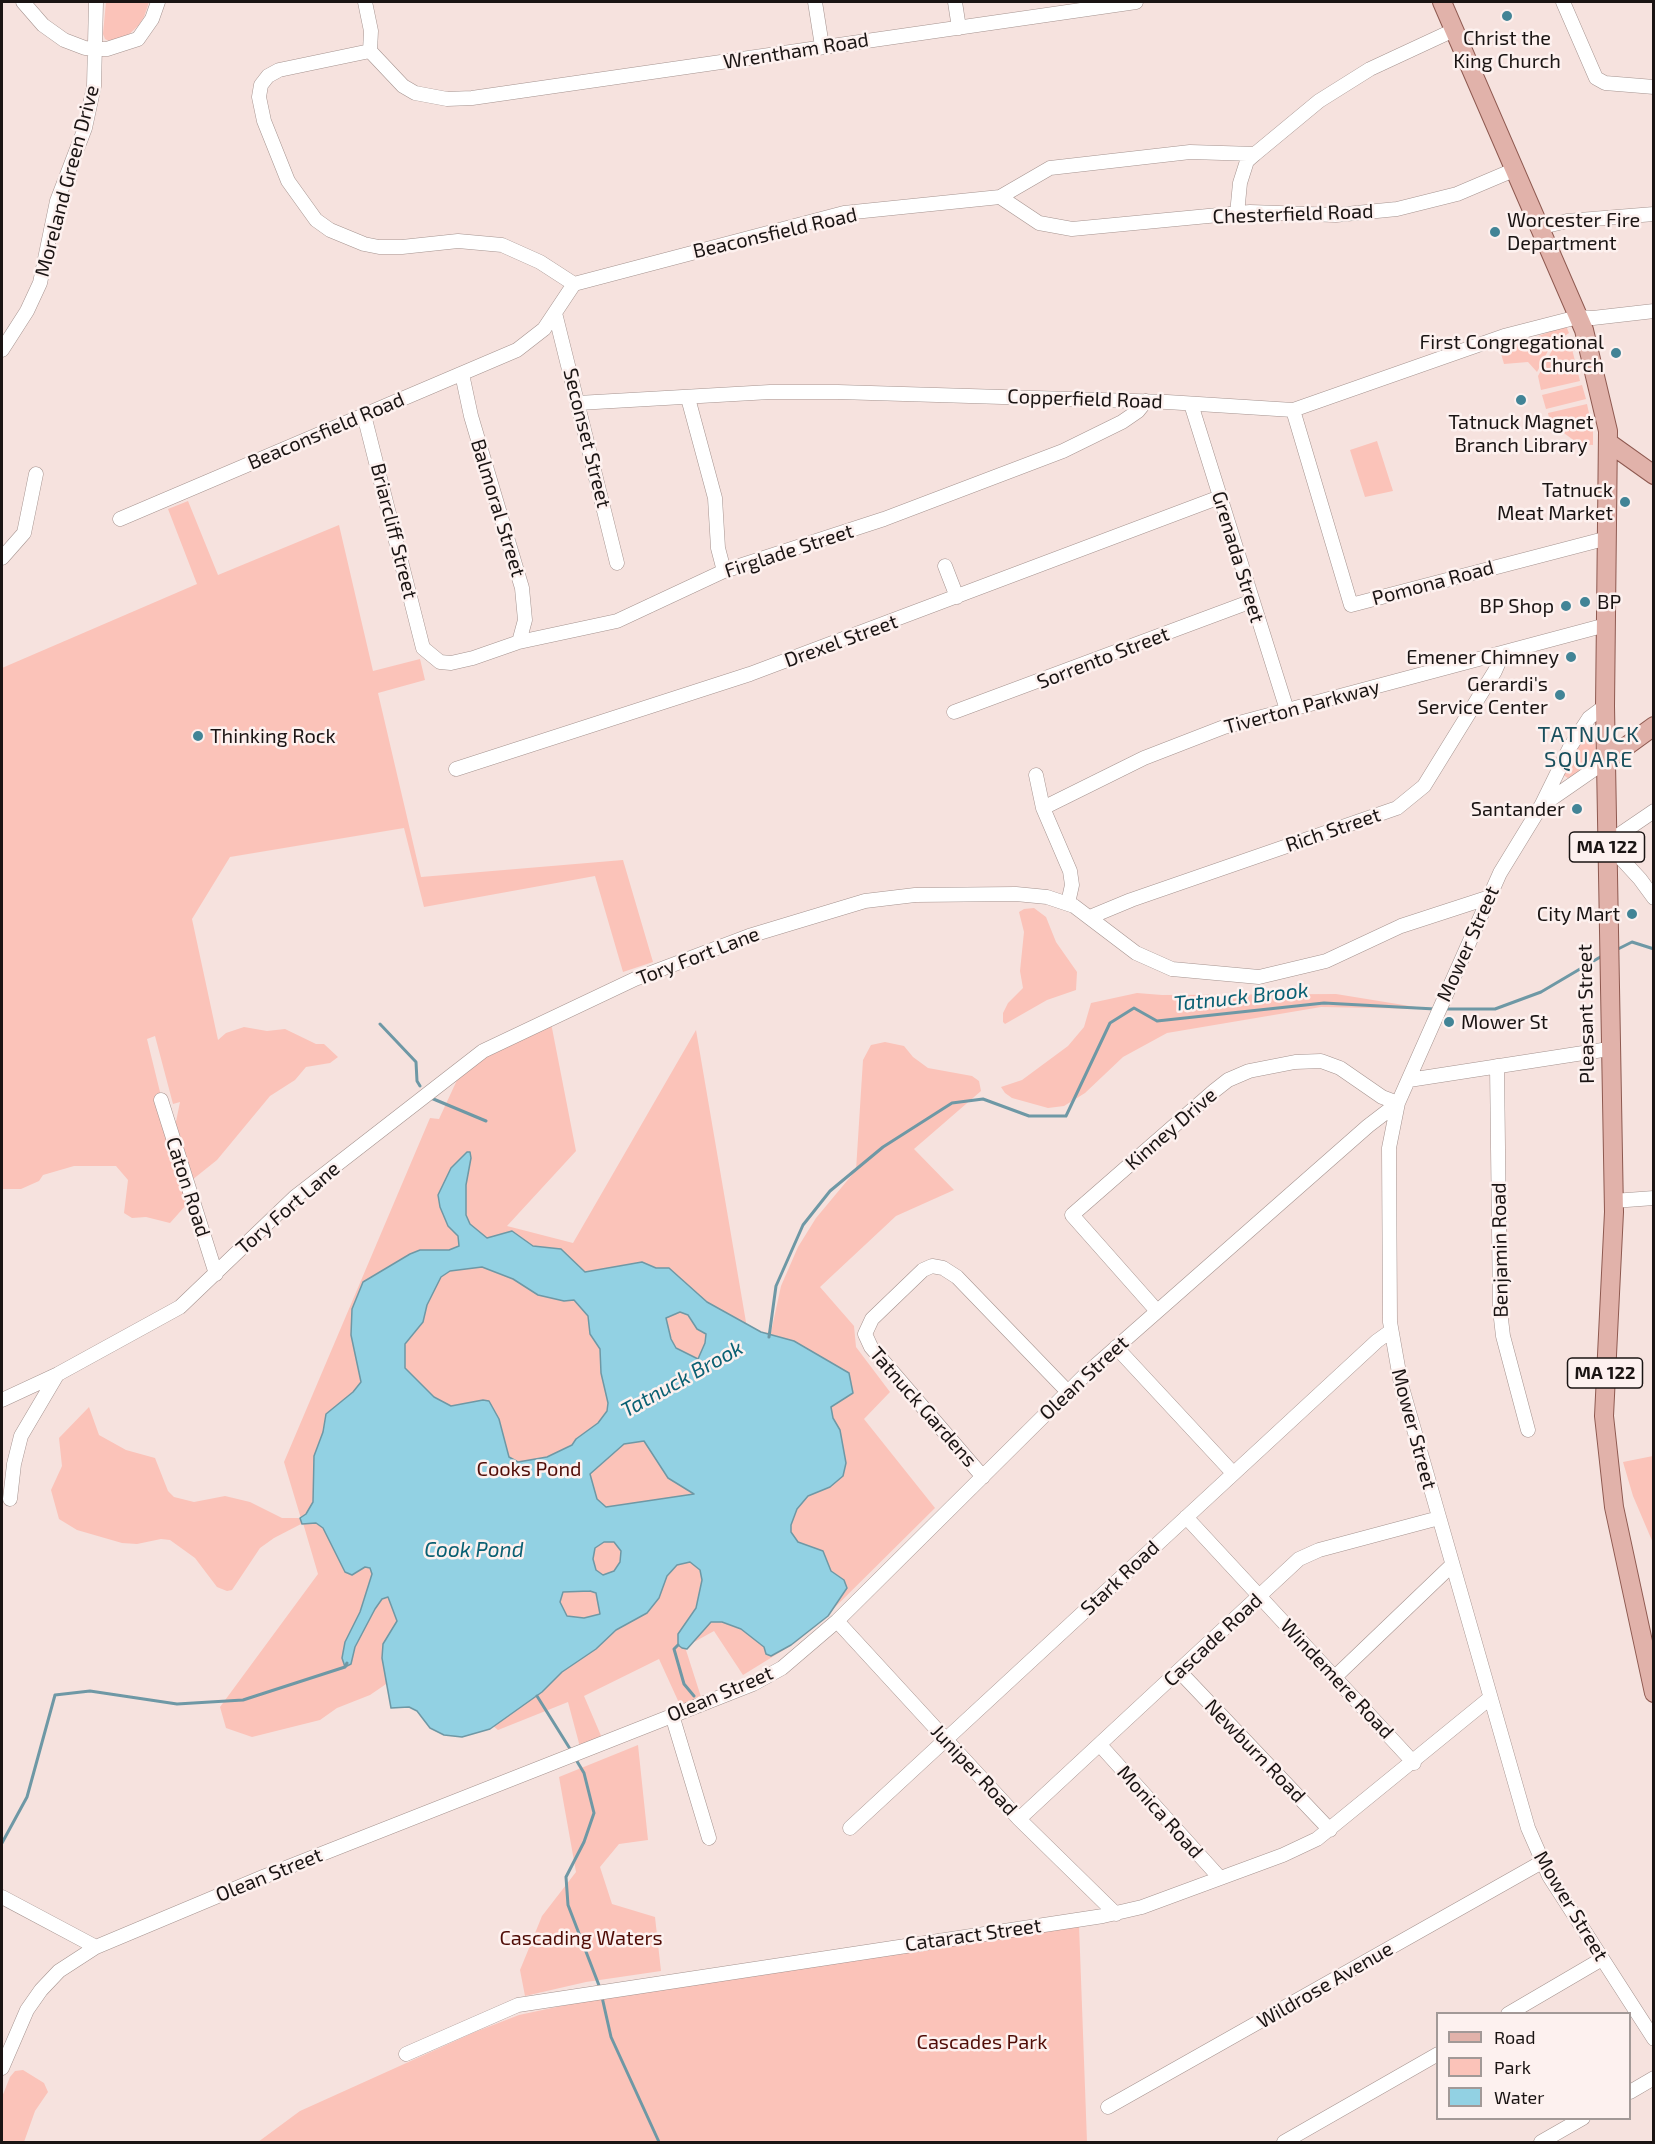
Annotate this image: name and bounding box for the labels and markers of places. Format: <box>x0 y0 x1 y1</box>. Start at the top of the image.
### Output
marker: Christ the King Church <box>1500 9 1514 23</box>
place label: Christ the King Church <box>1453 26 1561 73</box>
place label: Worcester Fire Department <box>1507 208 1640 255</box>
marker: Worcester Fire Department <box>1488 225 1502 239</box>
place label: First Congregational Church <box>1419 330 1604 377</box>
marker: First Congregational Church <box>1609 346 1623 360</box>
marker: Tatnuck Magnet Branch Library <box>1514 393 1528 407</box>
place label: Tatnuck Magnet Branch Library <box>1448 410 1594 457</box>
place label: Tatnuck Meat Market <box>1497 478 1613 525</box>
marker: Tatnuck Meat Market <box>1618 495 1632 509</box>
place label: BP <box>1597 590 1621 614</box>
place label: BP Shop <box>1480 594 1554 618</box>
marker: BP <box>1578 595 1592 609</box>
marker: BP Shop <box>1559 599 1573 613</box>
place label: Emener Chimney <box>1406 645 1559 669</box>
marker: Emener Chimney <box>1564 650 1578 664</box>
place label: Gerardi's Service Center <box>1418 672 1548 719</box>
marker: Gerardi's Service Center <box>1553 688 1567 702</box>
place label: Thinking Rock <box>210 724 336 748</box>
marker: Thinking Rock <box>191 729 205 743</box>
place label: Santander <box>1471 797 1565 821</box>
marker: Santander <box>1570 802 1584 816</box>
place label: City Mart <box>1537 902 1620 926</box>
marker: City Mart <box>1625 907 1639 921</box>
place label: Mower St <box>1461 1010 1548 1034</box>
marker: Mower St <box>1442 1015 1456 1029</box>

